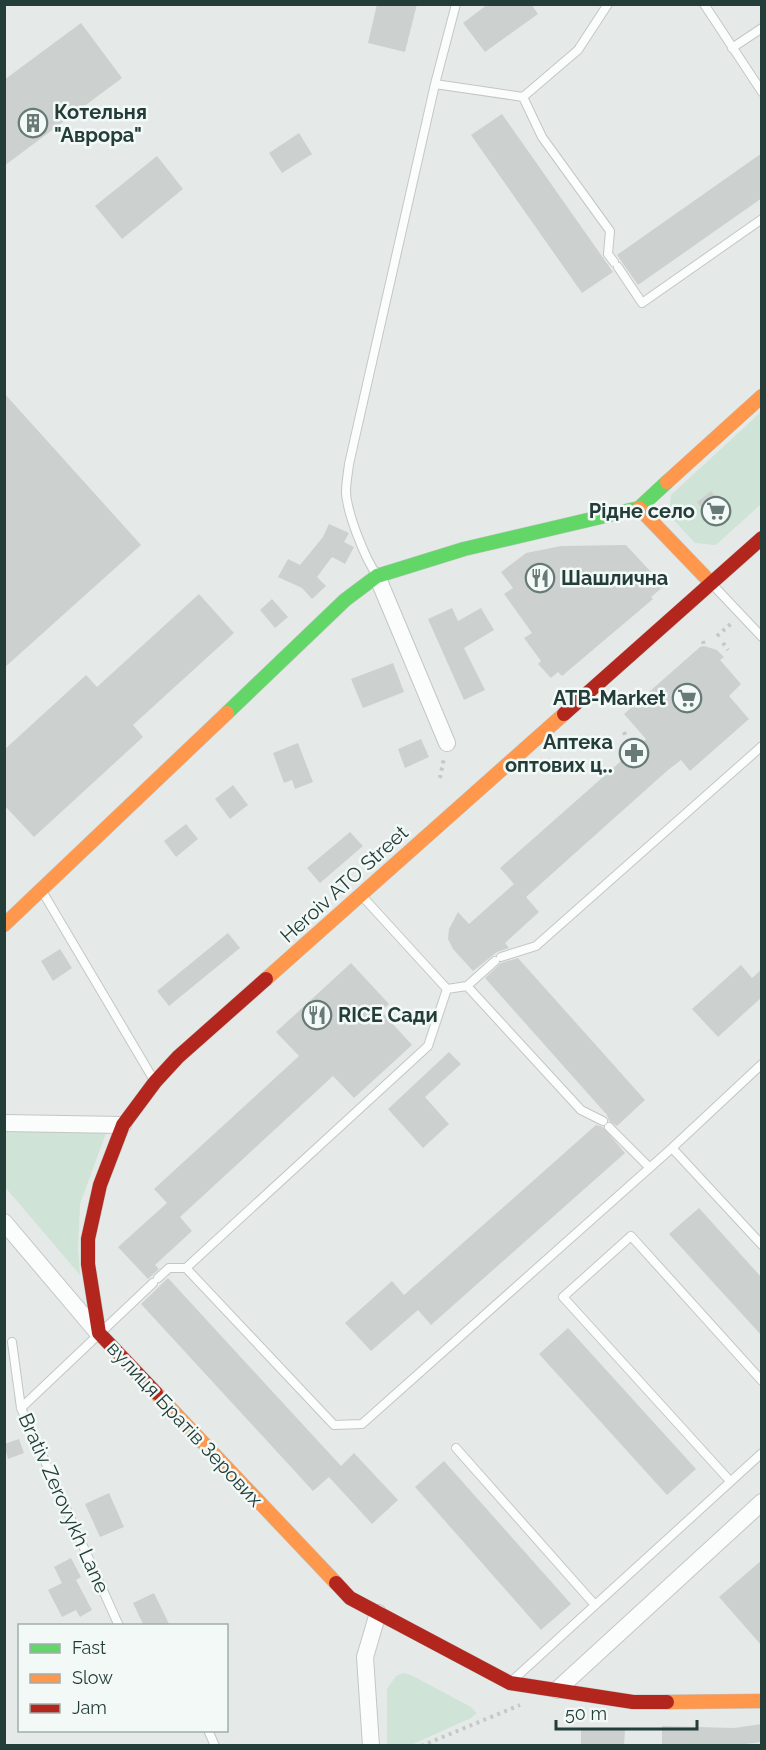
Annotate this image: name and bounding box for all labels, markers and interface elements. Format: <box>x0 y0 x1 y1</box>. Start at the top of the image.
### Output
place label: Котельня "Аврора" <box>54 100 147 147</box>
building icon: Котельня "Аврора" <box>17 107 49 139</box>
supermarket icon: Рідне село <box>700 495 732 527</box>
place label: Рідне село <box>589 499 695 523</box>
restaurant icon: Шашлична <box>524 562 556 594</box>
place label: Шашлична <box>561 566 668 590</box>
supermarket icon: ATB-Market <box>671 682 703 714</box>
place label: ATB-Market <box>553 686 666 710</box>
place label: Аптека оптових ц‥ <box>505 730 613 777</box>
pharmacy icon: Аптека оптових ц‥ <box>618 737 650 769</box>
street label: Heroiv ATO Street <box>275 820 413 948</box>
restaurant icon: RICE Сади <box>301 999 333 1031</box>
place label: RICE Сади <box>338 1003 438 1027</box>
street label: вулиця Братів Зерових <box>102 1336 268 1512</box>
street label: Brativ Zerovykh Lane <box>13 1409 115 1597</box>
legend <box>18 1624 228 1732</box>
text: Fast <box>72 1637 106 1658</box>
text: Slow <box>72 1667 113 1688</box>
scale bar <box>556 1693 697 1731</box>
text: Jam <box>72 1697 107 1718</box>
text: 50 m <box>565 1703 607 1724</box>

